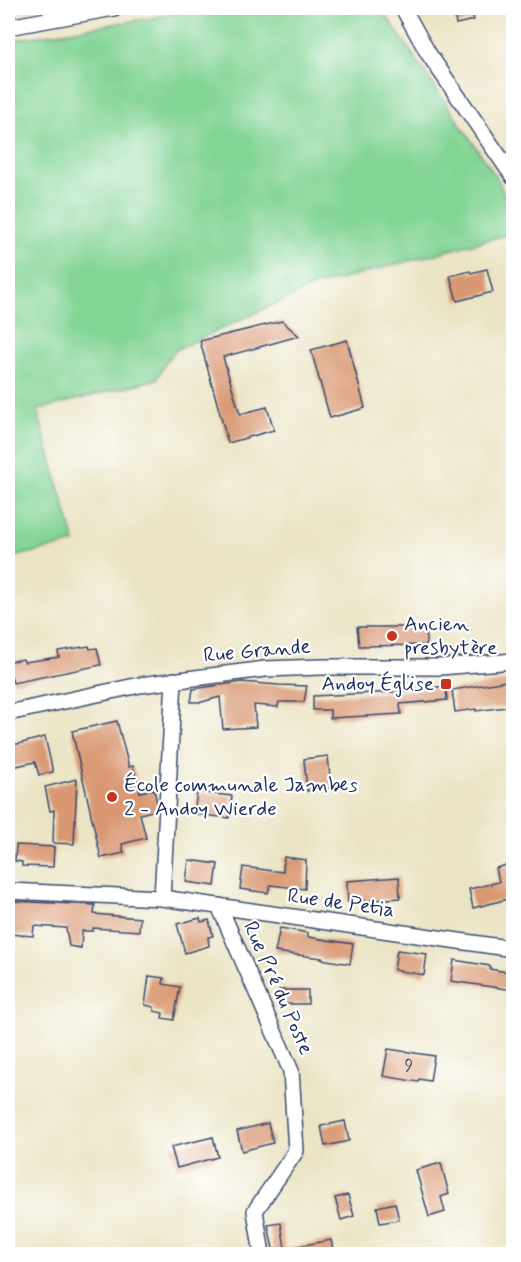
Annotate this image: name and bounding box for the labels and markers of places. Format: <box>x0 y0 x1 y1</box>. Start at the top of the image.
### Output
place label: Ancien presbytère <box>404 610 497 662</box>
marker: Ancien presbytère <box>385 629 399 643</box>
place label: Andoy Église <box>322 670 434 698</box>
marker: Andoy Église <box>439 677 453 691</box>
place label: École communale Jambes 2 - Andoy Wierde <box>124 771 358 823</box>
marker: École communale Jambes 2 - Andoy Wierde <box>105 790 119 804</box>

